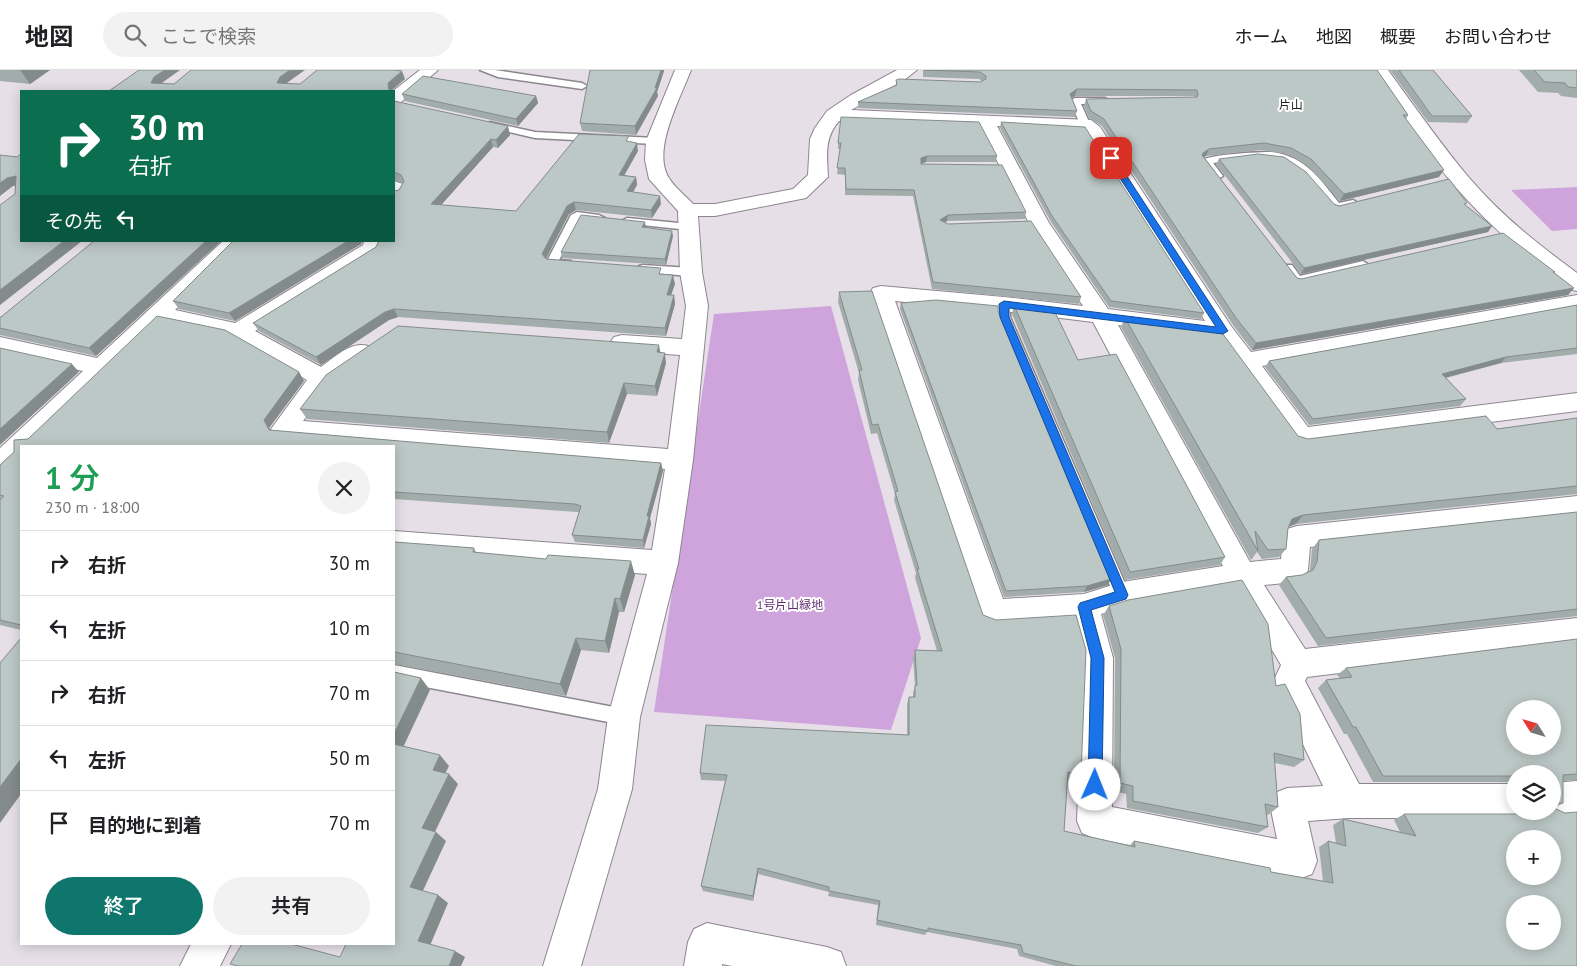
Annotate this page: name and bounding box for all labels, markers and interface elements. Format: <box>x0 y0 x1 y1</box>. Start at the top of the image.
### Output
search box <box>103 12 453 57</box>
text: 地図 <box>25 21 73 52</box>
icon: search <box>121 21 149 49</box>
text: ここで検索 <box>161 24 256 48</box>
text: ホーム <box>1235 25 1288 48</box>
text: 地図 <box>1316 25 1352 48</box>
text: 概要 <box>1380 25 1416 48</box>
text: お問い合わせ <box>1444 25 1552 48</box>
district label: 片山 <box>1279 97 1303 112</box>
text: 30 m <box>128 104 205 150</box>
icon: right <box>45 110 110 175</box>
pin <box>1090 137 1132 179</box>
icon: arrive <box>1097 144 1125 172</box>
text: 右折 <box>128 152 172 180</box>
icon: left <box>112 205 140 233</box>
text: その先 <box>45 209 102 233</box>
text: 1 分 <box>45 458 100 497</box>
button: close <box>318 462 370 514</box>
text: 230 m · 18:00 <box>45 497 140 517</box>
icon: right <box>45 549 73 577</box>
text: 30 m <box>329 551 370 575</box>
text: 右折 <box>88 553 126 577</box>
park label: 1号片山緑地 <box>757 597 823 612</box>
icon: left <box>45 614 73 642</box>
text: 10 m <box>329 616 370 640</box>
text: 左折 <box>88 618 126 642</box>
icon: right <box>45 679 73 707</box>
text: 70 m <box>329 681 370 705</box>
text: 右折 <box>88 683 126 707</box>
north arrow <box>1506 700 1561 755</box>
map controls <box>1506 700 1561 950</box>
icon: left <box>45 744 73 772</box>
text: 50 m <box>329 746 370 770</box>
text: 左折 <box>88 748 126 772</box>
position arrow <box>1068 758 1120 810</box>
button: layers <box>1506 765 1561 820</box>
icon: arrive <box>45 809 73 837</box>
text: 70 m <box>329 811 370 835</box>
text: 目的地に到着 <box>88 813 202 837</box>
button: + <box>1506 830 1561 885</box>
button: 終了 <box>45 877 203 935</box>
button: 共有 <box>213 877 370 935</box>
button: − <box>1506 895 1561 950</box>

